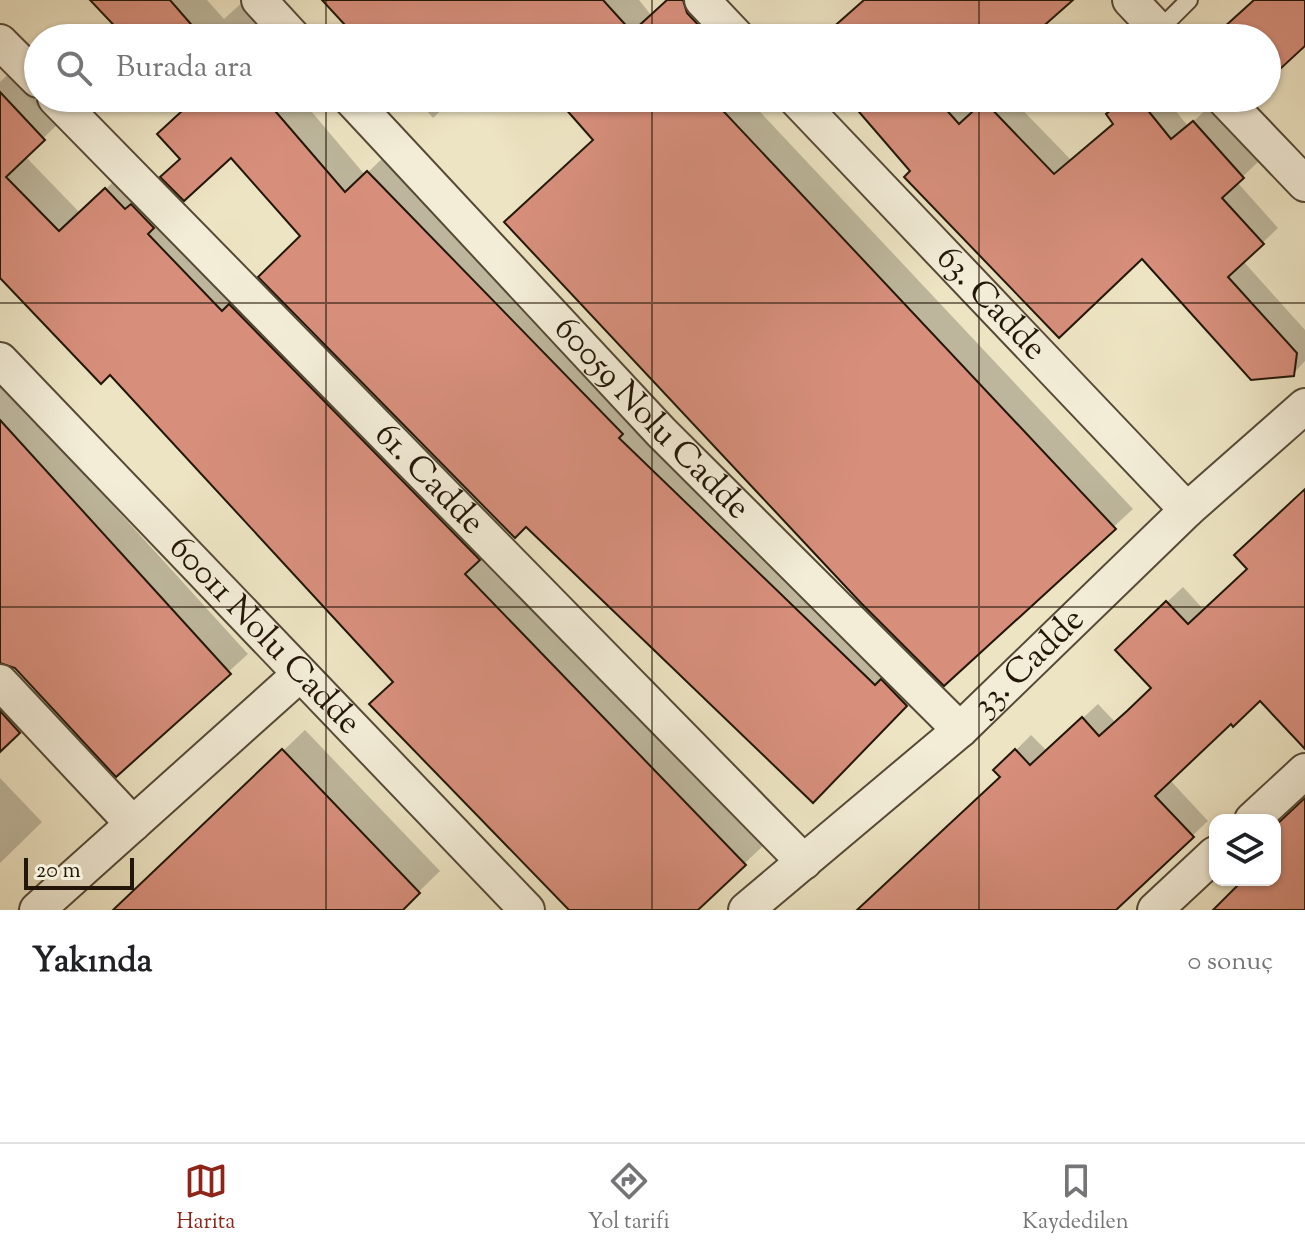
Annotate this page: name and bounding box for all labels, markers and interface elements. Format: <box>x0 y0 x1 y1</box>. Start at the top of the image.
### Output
search box <box>24 24 1281 112</box>
icon: search <box>52 46 96 90</box>
text: Burada ara <box>116 47 253 90</box>
street label: 63. Cadde <box>924 235 1058 372</box>
street label: 60059 Nolu Cadde <box>542 306 761 531</box>
street label: 61. Cadde <box>362 412 495 546</box>
street label: 60011 Nolu Cadde <box>157 525 372 747</box>
street label: 33. Cadde <box>962 597 1096 729</box>
map controls <box>1209 814 1281 886</box>
button: layers <box>1209 814 1281 886</box>
scale bar <box>24 854 134 890</box>
text: 20 m <box>36 856 81 888</box>
text: Yakında <box>32 938 152 987</box>
text: 0 sonuç <box>1187 944 1273 981</box>
tab: Harita <box>176 1159 235 1239</box>
tab: Yol tarifi <box>588 1159 670 1239</box>
tab: Kaydedilen <box>1022 1159 1129 1239</box>

